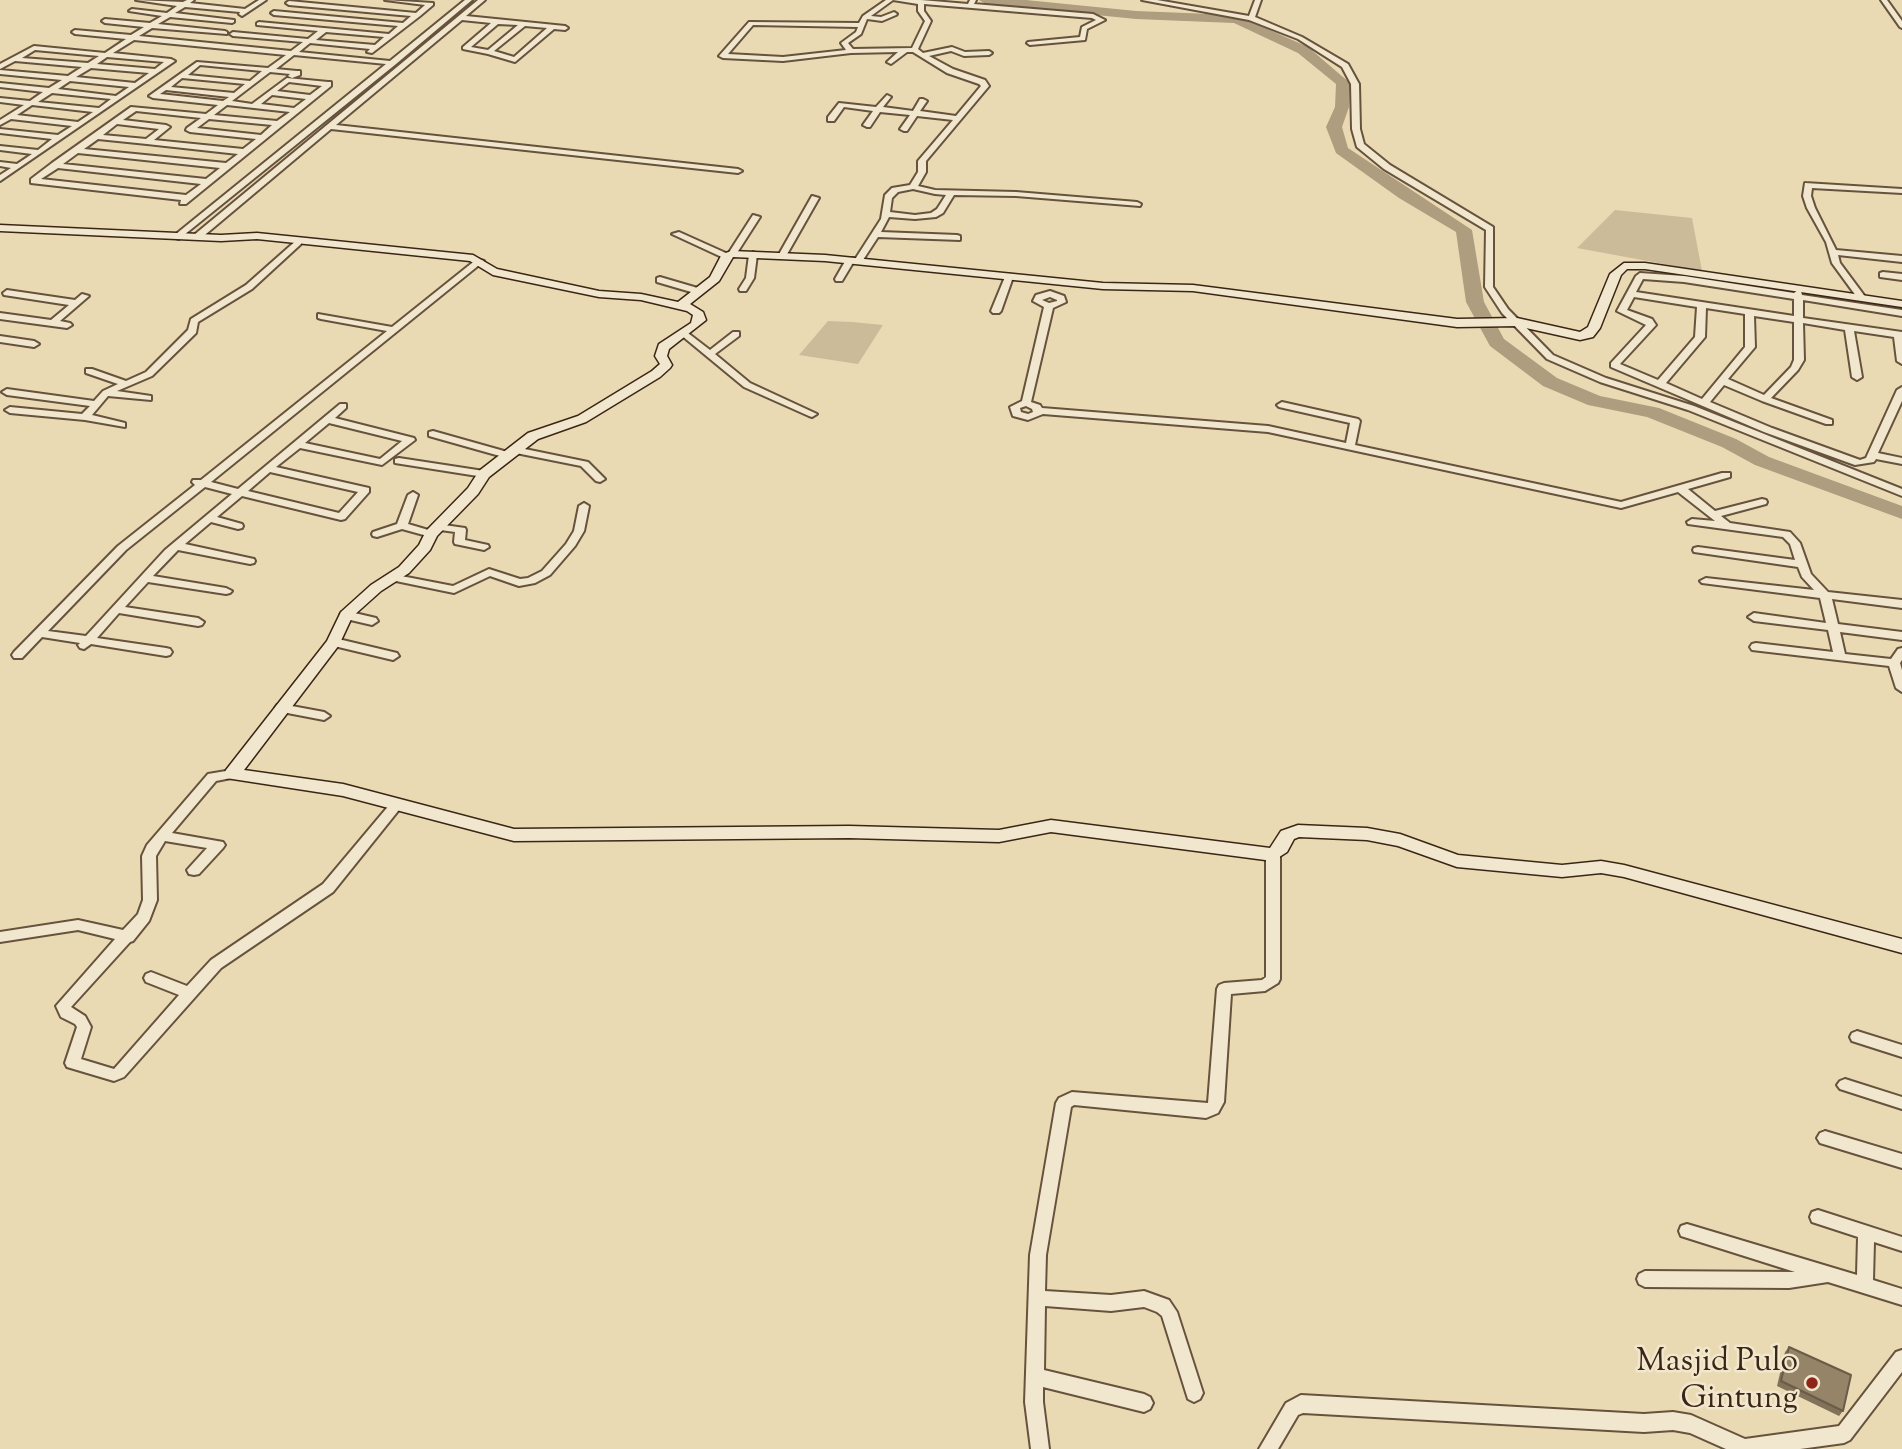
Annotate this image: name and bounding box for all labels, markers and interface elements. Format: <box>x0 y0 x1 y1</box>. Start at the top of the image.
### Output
place label: Masjid Pulo Gintung <box>1636 1346 1798 1421</box>
marker: Masjid Pulo Gintung <box>1804 1375 1820 1391</box>

